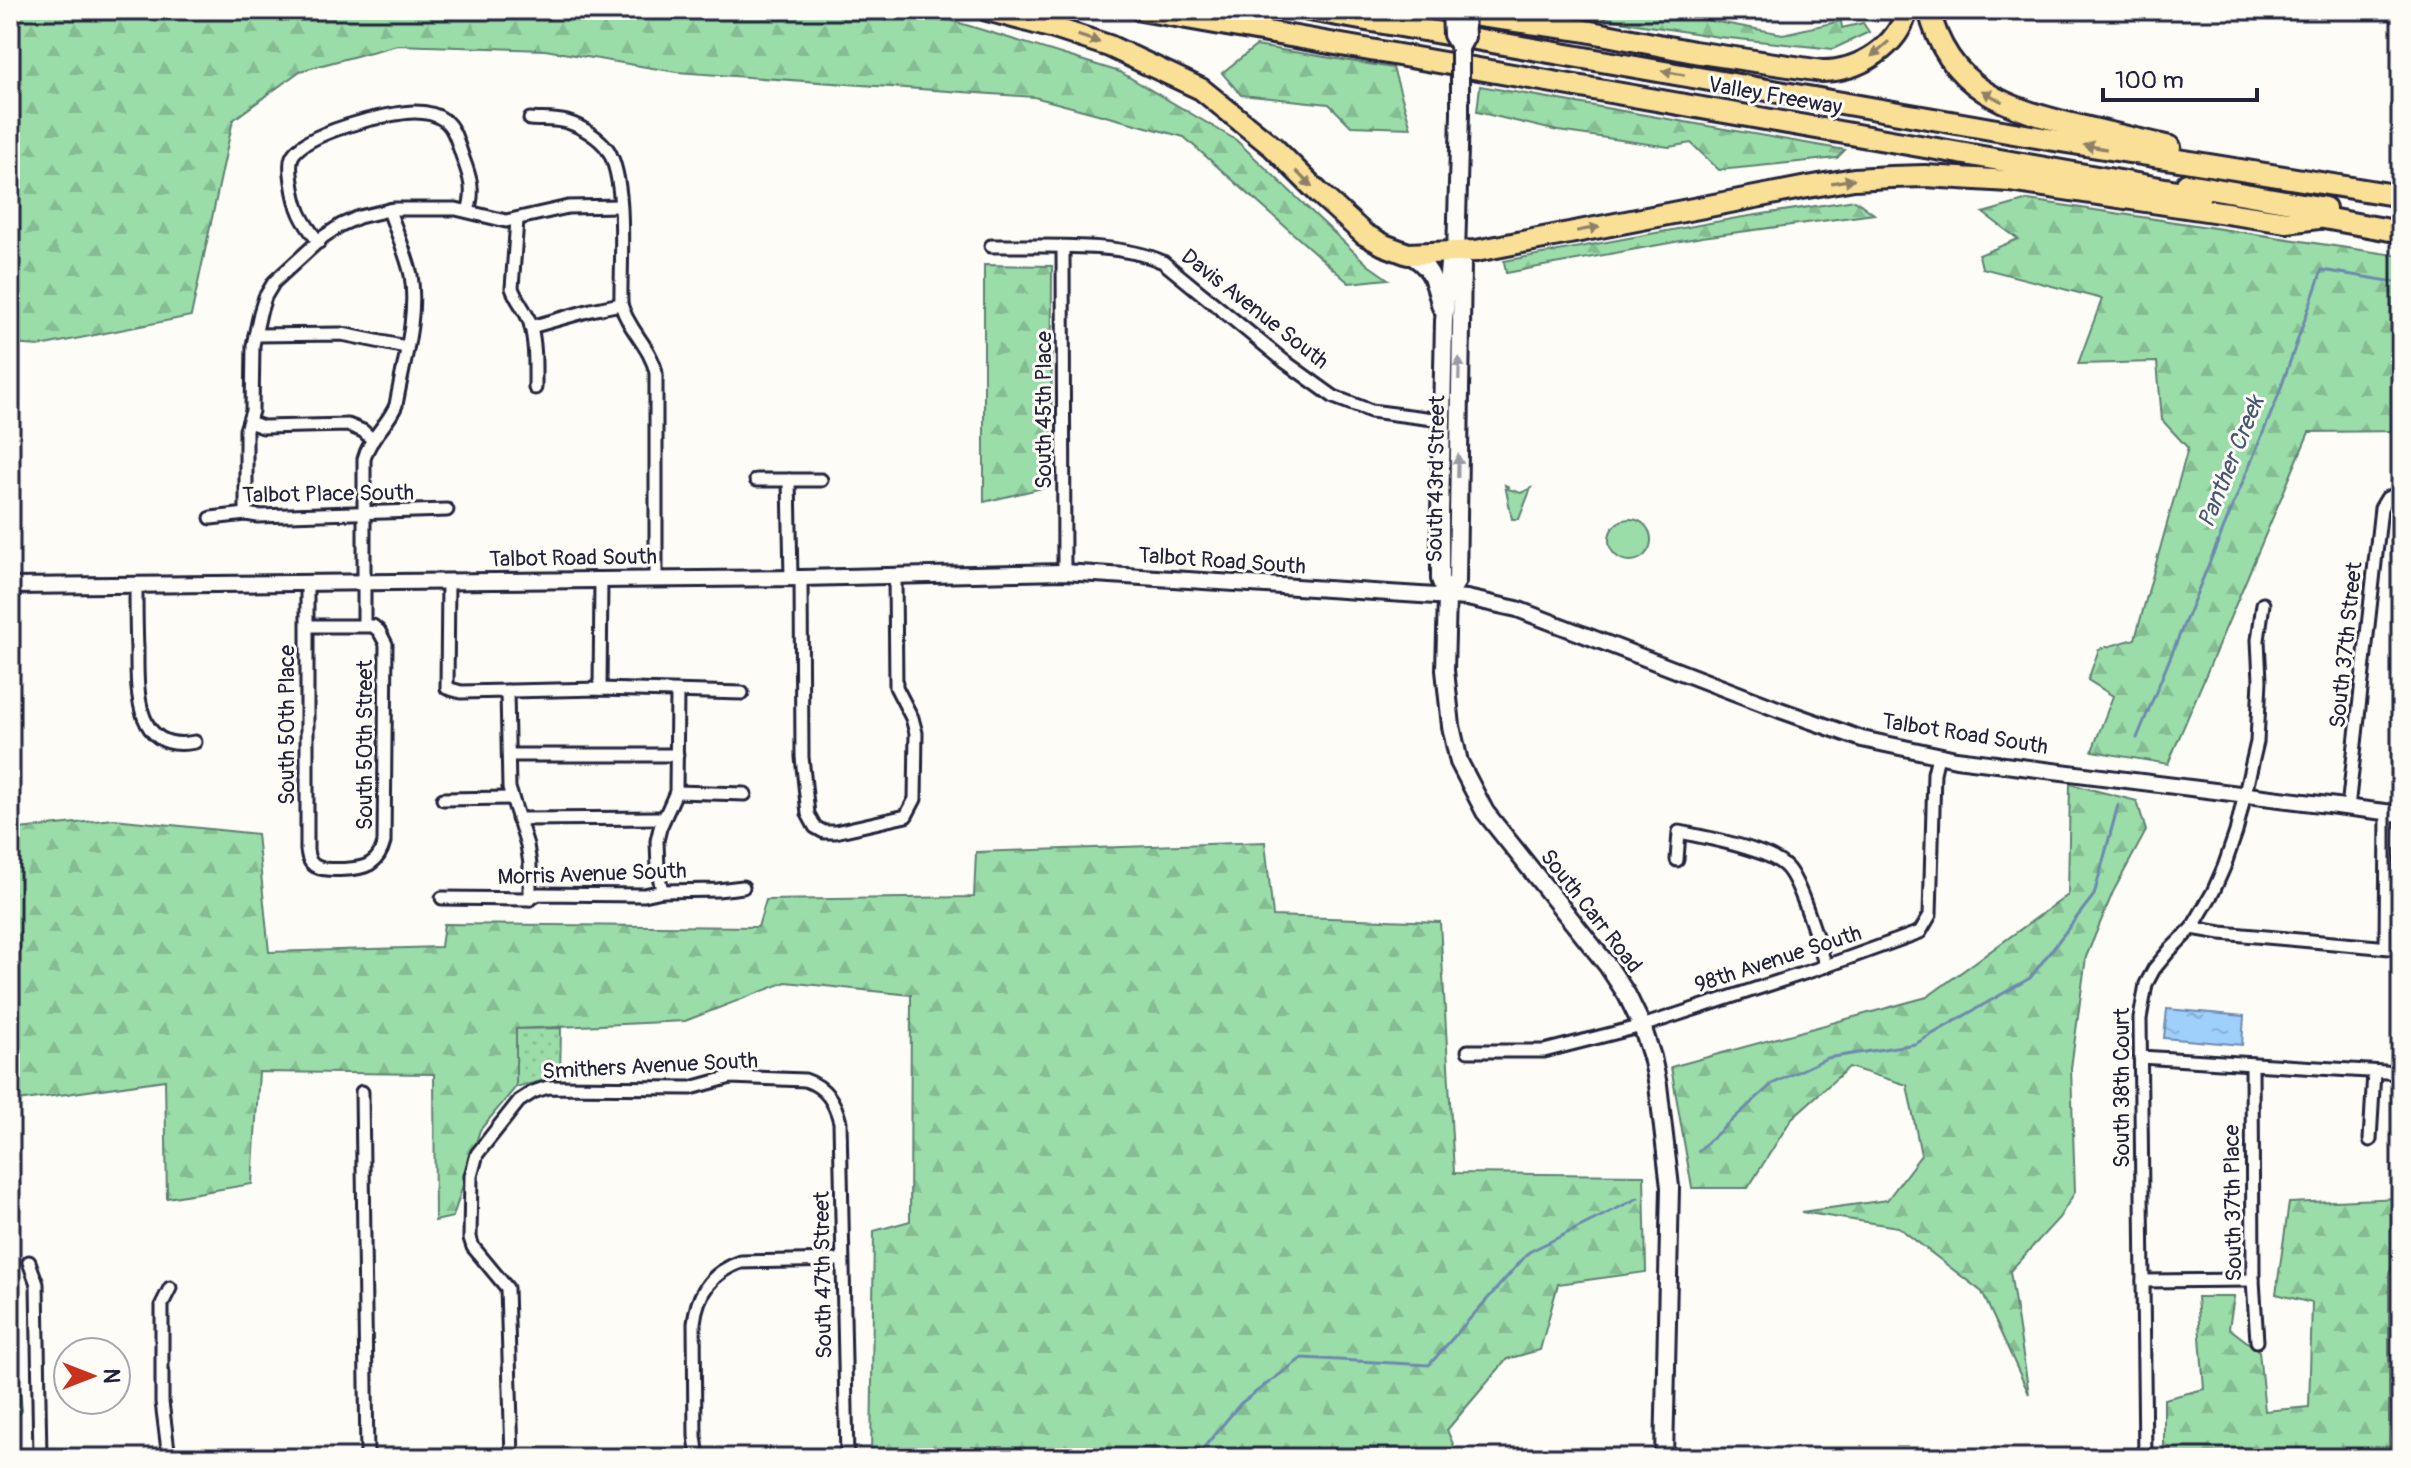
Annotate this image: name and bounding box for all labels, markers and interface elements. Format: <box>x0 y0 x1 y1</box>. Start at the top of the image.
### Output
one-way arrow <box>1077 33 1101 46</box>
one-way arrow <box>1870 40 1890 57</box>
scale bar <box>2103 52 2257 102</box>
text: 100 m <box>2115 66 2184 95</box>
one-way arrow <box>1660 67 1685 79</box>
street label: Valley Freeway <box>1706 70 1844 122</box>
one-way arrow <box>1981 89 2004 103</box>
one-way arrow <box>2082 140 2107 153</box>
one-way arrow <box>1295 169 1313 188</box>
one-way arrow <box>1831 174 1856 187</box>
one-way arrow <box>1575 222 1600 234</box>
street label: Davis Avenue South <box>1176 243 1334 375</box>
street label: South 45th Place <box>1030 331 1058 489</box>
one-way arrow <box>1453 356 1466 381</box>
water label: Panther Creek <box>2191 390 2271 532</box>
street label: South 43rd Street <box>1421 395 1451 563</box>
one-way arrow <box>1452 453 1464 478</box>
street label: Talbot Place South <box>242 479 414 509</box>
street label: Talbot Road South <box>1137 541 1307 581</box>
street label: Talbot Road South <box>489 543 657 573</box>
street label: South 37th Street <box>2323 560 2369 730</box>
street label: South 50th Place <box>273 645 301 805</box>
street label: South 50th Street <box>351 660 379 830</box>
street label: Talbot Road South <box>1880 707 2050 761</box>
street label: South Carr Road <box>1534 843 1648 979</box>
street label: Morris Avenue South <box>497 857 687 891</box>
street label: 98th Avenue South <box>1691 919 1865 999</box>
street label: South 38th Court <box>2108 1008 2136 1168</box>
street label: Smithers Avenue South <box>541 1046 759 1086</box>
street label: South 37th Place <box>2218 1124 2248 1282</box>
street label: South 47th Street <box>808 1191 838 1359</box>
north arrow <box>52 1336 132 1416</box>
text: N <box>97 1369 125 1384</box>

